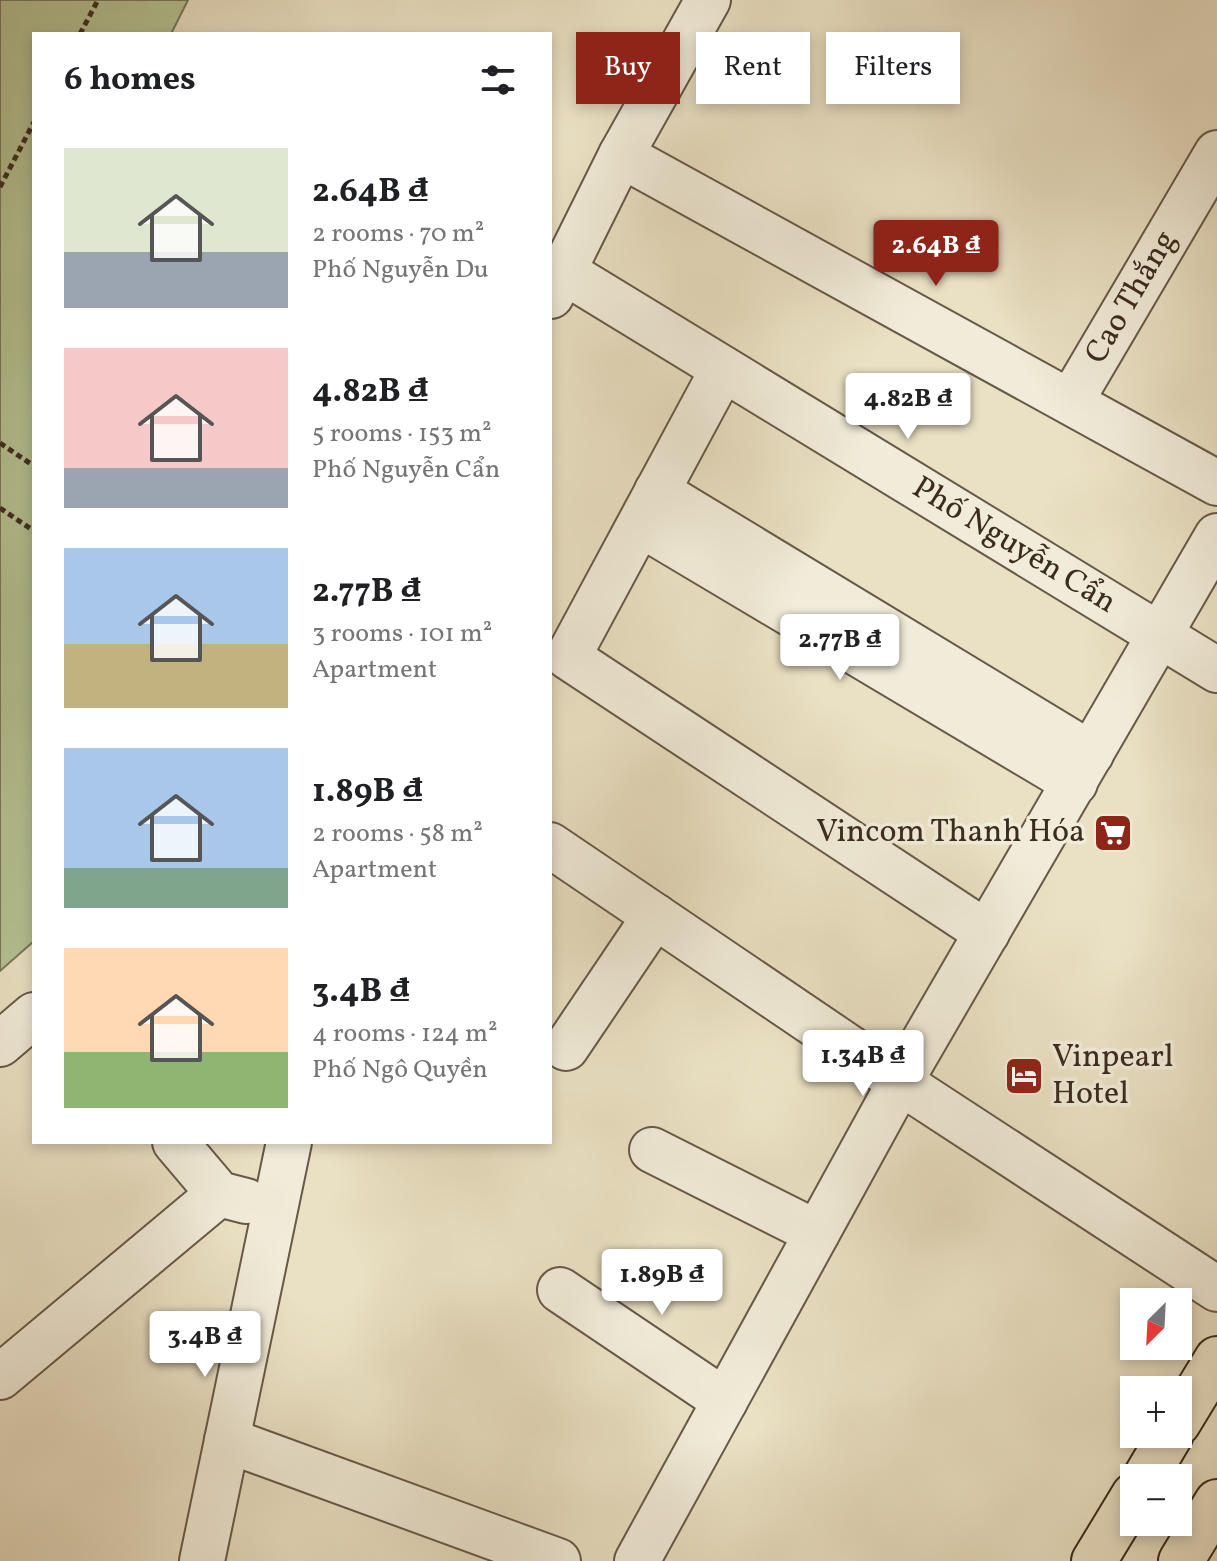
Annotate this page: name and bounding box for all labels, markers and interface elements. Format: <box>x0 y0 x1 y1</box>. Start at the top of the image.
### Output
chip: Buy <box>576 32 680 104</box>
chip: Rent <box>696 32 810 104</box>
chip: Filters <box>826 32 960 104</box>
text: 6 homes <box>64 57 196 104</box>
icon: filters <box>476 58 520 102</box>
text: 2.64B ₫ <box>312 169 428 216</box>
icon: home <box>128 180 224 276</box>
text: 2 rooms · 70 m² <box>312 216 484 252</box>
pin: 2.64B ₫ <box>862 220 1010 288</box>
street label: Cao Thắng <box>1075 223 1188 372</box>
text: 2.64B ₫ <box>891 228 981 264</box>
text: Phố Nguyễn Du <box>312 252 489 288</box>
text: 4.82B ₫ <box>312 369 428 416</box>
pin: 4.82B ₫ <box>834 373 982 441</box>
icon: home <box>128 380 224 476</box>
text: 4.82B ₫ <box>863 381 953 417</box>
text: 5 rooms · 153 m² <box>312 416 492 452</box>
text: Phố Nguyễn Cẩn <box>312 452 500 488</box>
street label: Phố Nguyễn Cẩn <box>903 467 1124 625</box>
text: 2.77B ₫ <box>312 569 421 616</box>
icon: home <box>128 580 224 676</box>
pin: 2.77B ₫ <box>766 614 914 682</box>
text: 3 rooms · 101 m² <box>312 616 492 652</box>
text: 2.77B ₫ <box>798 622 882 658</box>
text: Apartment <box>312 652 437 688</box>
text: 1.89B ₫ <box>312 769 423 816</box>
icon: home <box>128 780 224 876</box>
place label: Vincom Thanh Hóa <box>816 811 1085 855</box>
supermarket icon: Vincom Thanh Hóa <box>1092 812 1134 854</box>
text: 2 rooms · 58 m² <box>312 816 483 852</box>
text: Apartment <box>312 852 437 888</box>
text: 3.4B ₫ <box>312 969 410 1016</box>
icon: home <box>128 980 224 1076</box>
text: 4 rooms · 124 m² <box>312 1016 498 1052</box>
pin: 1.34B ₫ <box>789 1030 937 1098</box>
place label: Vinpearl Hotel <box>1052 1036 1174 1117</box>
text: 1.34B ₫ <box>821 1038 905 1074</box>
text: Phố Ngô Quyền <box>312 1052 488 1088</box>
hotel icon: Vinpearl Hotel <box>1003 1055 1045 1097</box>
pin: 1.89B ₫ <box>588 1249 736 1317</box>
text: 1.89B ₫ <box>620 1257 704 1293</box>
north arrow <box>1120 1288 1192 1360</box>
map controls <box>1120 1288 1192 1536</box>
pin: 3.4B ₫ <box>140 1311 270 1379</box>
text: 3.4B ₫ <box>168 1319 242 1355</box>
button: + <box>1120 1376 1192 1448</box>
button: − <box>1120 1464 1192 1536</box>

